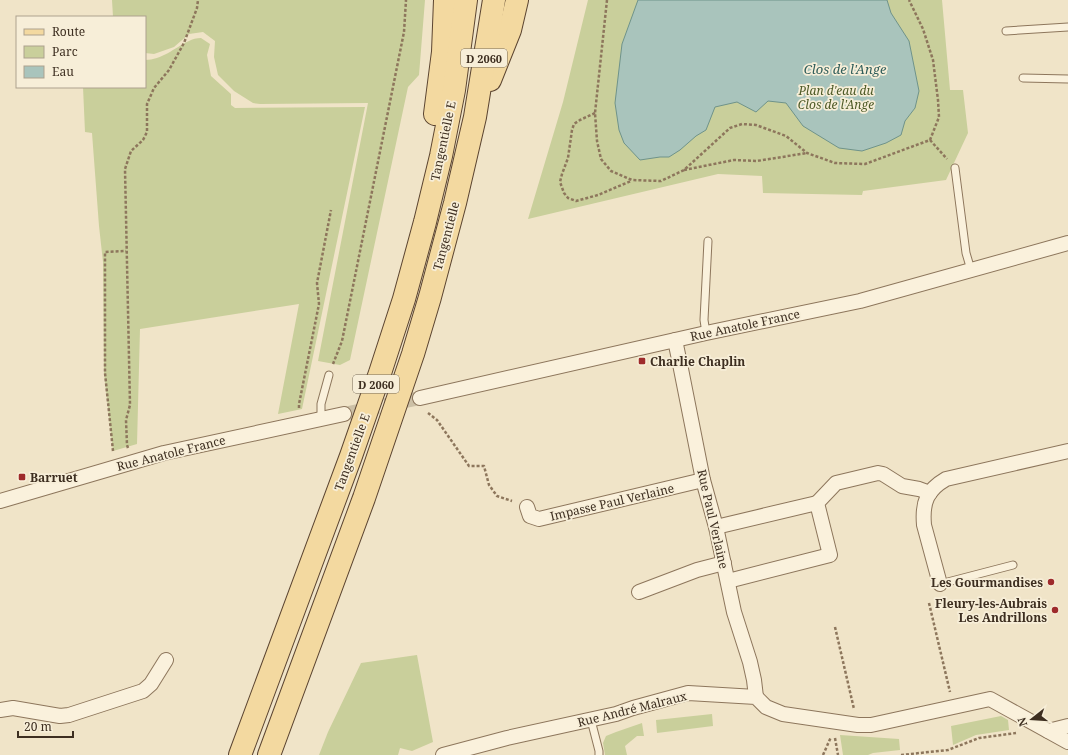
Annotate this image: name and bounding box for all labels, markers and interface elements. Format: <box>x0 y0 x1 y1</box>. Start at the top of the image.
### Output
legend <box>16 16 146 88</box>
text: Route <box>52 23 85 40</box>
text: Parc <box>52 43 78 60</box>
road number: D 2060 <box>461 49 507 67</box>
water label: Clos de l'Ange <box>804 60 887 78</box>
text: Eau <box>52 63 74 80</box>
park label: Plan d'eau du Clos de l'Ange <box>797 82 874 113</box>
street label: Tangentielle E <box>426 100 460 182</box>
street label: Tangentielle <box>429 200 463 272</box>
street label: Rue Anatole France <box>689 305 801 345</box>
place label: Charlie Chaplin <box>650 353 745 370</box>
marker: Charlie Chaplin <box>637 356 647 366</box>
road number: D 2060 <box>353 375 399 393</box>
street label: Tangentielle E <box>330 411 374 493</box>
street label: Rue Anatole France <box>115 431 227 475</box>
street label: Rue Paul Verlaine <box>693 468 733 570</box>
place label: Barruet <box>30 469 78 486</box>
marker: Barruet <box>17 472 27 482</box>
street label: Impasse Paul Verlaine <box>548 479 676 525</box>
place label: Les Gourmandises <box>931 574 1043 591</box>
marker: Les Gourmandises <box>1046 577 1056 587</box>
place label: Fleury-les-Aubrais Les Andrillons <box>935 595 1047 626</box>
marker: Fleury-les-Aubrais Les Andrillons <box>1050 605 1060 615</box>
street label: Rue André Malraux <box>575 687 689 731</box>
north arrow <box>1012 699 1052 739</box>
scale bar <box>18 713 73 739</box>
text: N <box>1013 715 1030 728</box>
text: 20 m <box>24 718 52 735</box>

